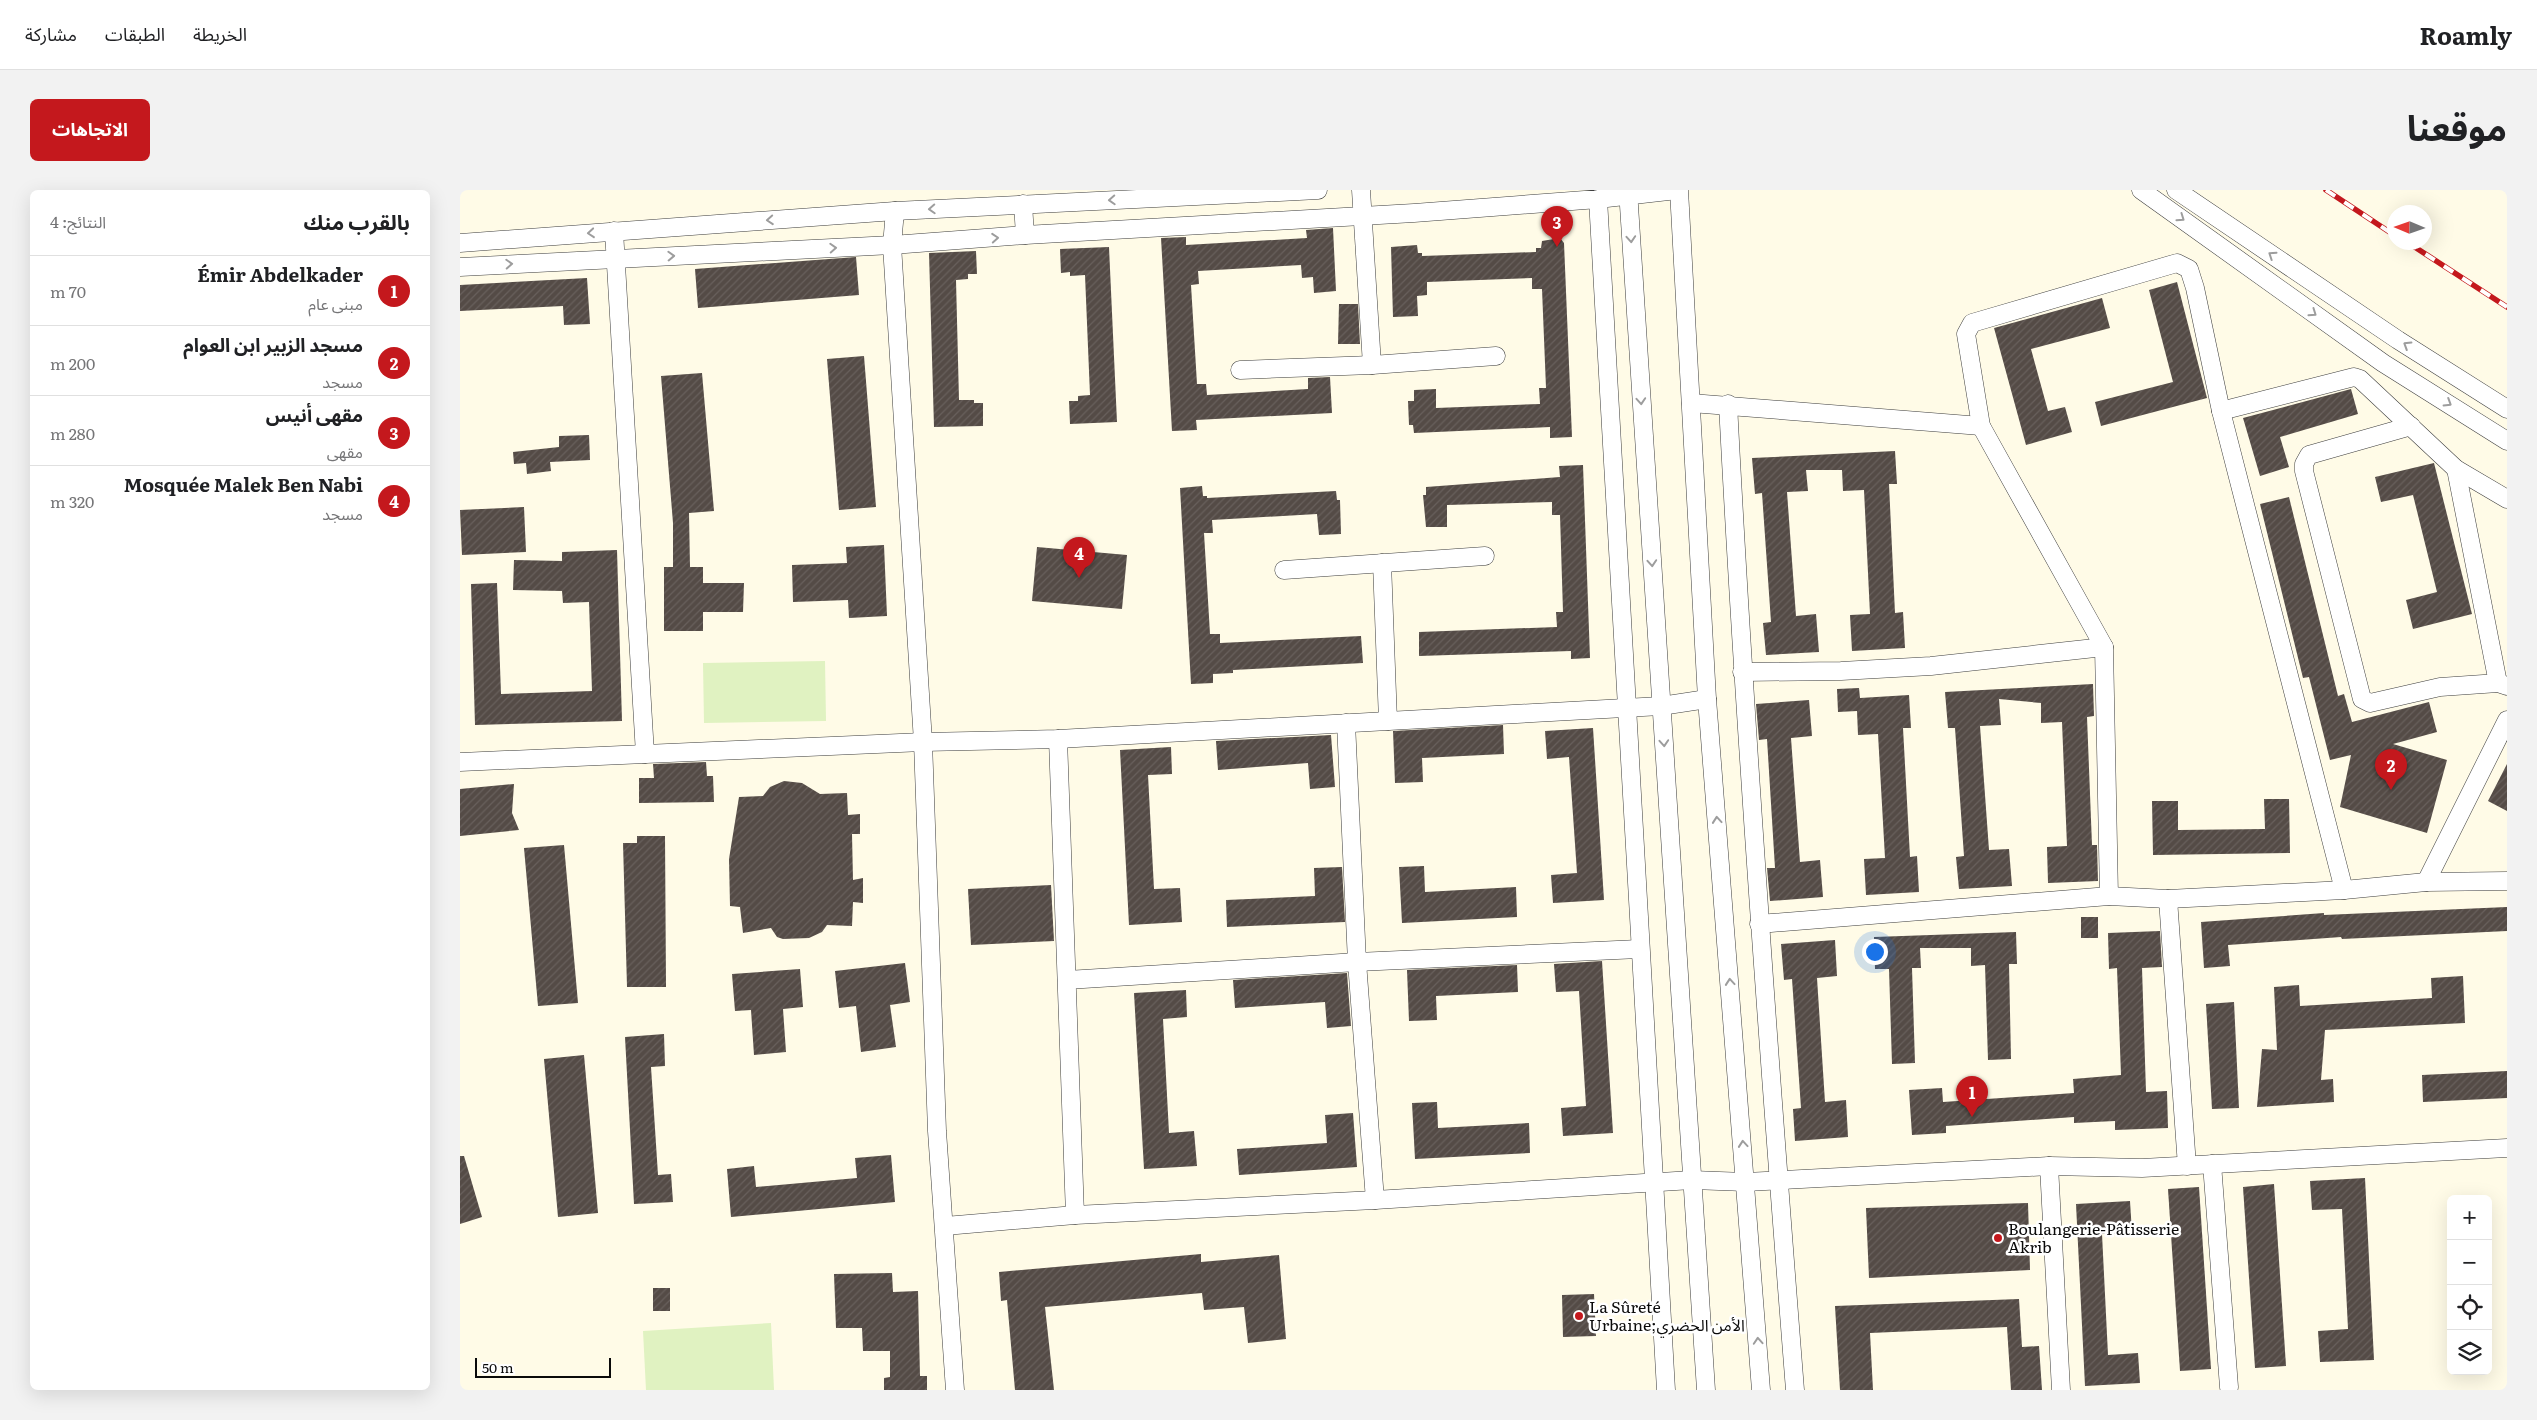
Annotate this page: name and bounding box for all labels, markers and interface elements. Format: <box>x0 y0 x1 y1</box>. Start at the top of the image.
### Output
text: Roamly <box>2420 17 2512 52</box>
text: مشاركة <box>25 20 77 47</box>
text: الطبقات <box>105 20 165 47</box>
text: الخريطة <box>193 20 247 47</box>
button: الاتجاهات <box>30 99 150 161</box>
text: موقعنا <box>2407 100 2507 152</box>
one-way arrow <box>1108 194 1116 205</box>
one-way arrow <box>928 203 936 214</box>
text: بالقرب منك <box>303 205 410 236</box>
north arrow <box>2387 205 2432 250</box>
pin: 3 <box>1541 206 1573 247</box>
text: النتائج: 4 <box>50 209 106 233</box>
one-way arrow <box>2175 212 2184 221</box>
one-way arrow <box>766 214 774 225</box>
one-way arrow <box>586 227 594 238</box>
one-way arrow <box>992 232 1000 243</box>
one-way arrow <box>1625 235 1636 243</box>
one-way arrow <box>830 243 838 254</box>
one-way arrow <box>667 251 675 262</box>
one-way arrow <box>2268 252 2277 261</box>
one-way arrow <box>505 259 513 270</box>
text: Émir Abdelkader <box>197 260 363 288</box>
text: 70 m <box>50 279 86 303</box>
text: 1 <box>391 279 397 303</box>
text: مبنى عام <box>308 291 363 315</box>
one-way arrow <box>2307 307 2316 315</box>
text: مسجد الزبير ابن العوام <box>183 330 363 358</box>
one-way arrow <box>2403 342 2412 352</box>
text: 200 m <box>50 351 95 375</box>
text: 2 <box>390 351 398 375</box>
text: مسجد <box>322 369 363 393</box>
one-way arrow <box>1636 397 1647 405</box>
one-way arrow <box>2442 397 2451 407</box>
text: مقهى أنيس <box>266 400 363 428</box>
text: 280 m <box>50 421 95 445</box>
text: 3 <box>390 421 398 445</box>
text: مقهى <box>327 439 363 463</box>
text: Mosquée Malek Ben Nabi <box>124 470 363 498</box>
text: 320 m <box>50 489 94 513</box>
text: 4 <box>389 489 399 513</box>
text: مسجد <box>322 501 363 525</box>
pin: 4 <box>1063 537 1095 578</box>
one-way arrow <box>1647 559 1658 567</box>
one-way arrow <box>1658 739 1669 747</box>
pin: 2 <box>2375 749 2407 790</box>
one-way arrow <box>1712 816 1723 824</box>
your location <box>1862 939 1888 965</box>
one-way arrow <box>1725 978 1736 986</box>
pin: 1 <box>1956 1076 1988 1117</box>
one-way arrow <box>1737 1140 1748 1148</box>
map controls <box>2447 1195 2492 1375</box>
button: + <box>2447 1195 2492 1240</box>
place label: Boulangerie-Pâtisserie Akrib <box>2008 1216 2179 1258</box>
marker: Boulangerie-Pâtisserie Akrib <box>1992 1232 2004 1244</box>
button: − <box>2447 1240 2492 1285</box>
button: locate <box>2447 1285 2492 1330</box>
place label: La Sûreté Urbaine;الأمن الحضري <box>1589 1294 1745 1338</box>
marker: La Sûreté Urbaine;الأمن الحضري <box>1573 1310 1585 1322</box>
button: layers <box>2447 1330 2492 1375</box>
one-way arrow <box>1752 1337 1763 1345</box>
scale bar <box>475 1355 611 1378</box>
text: 50 m <box>482 1357 514 1377</box>

